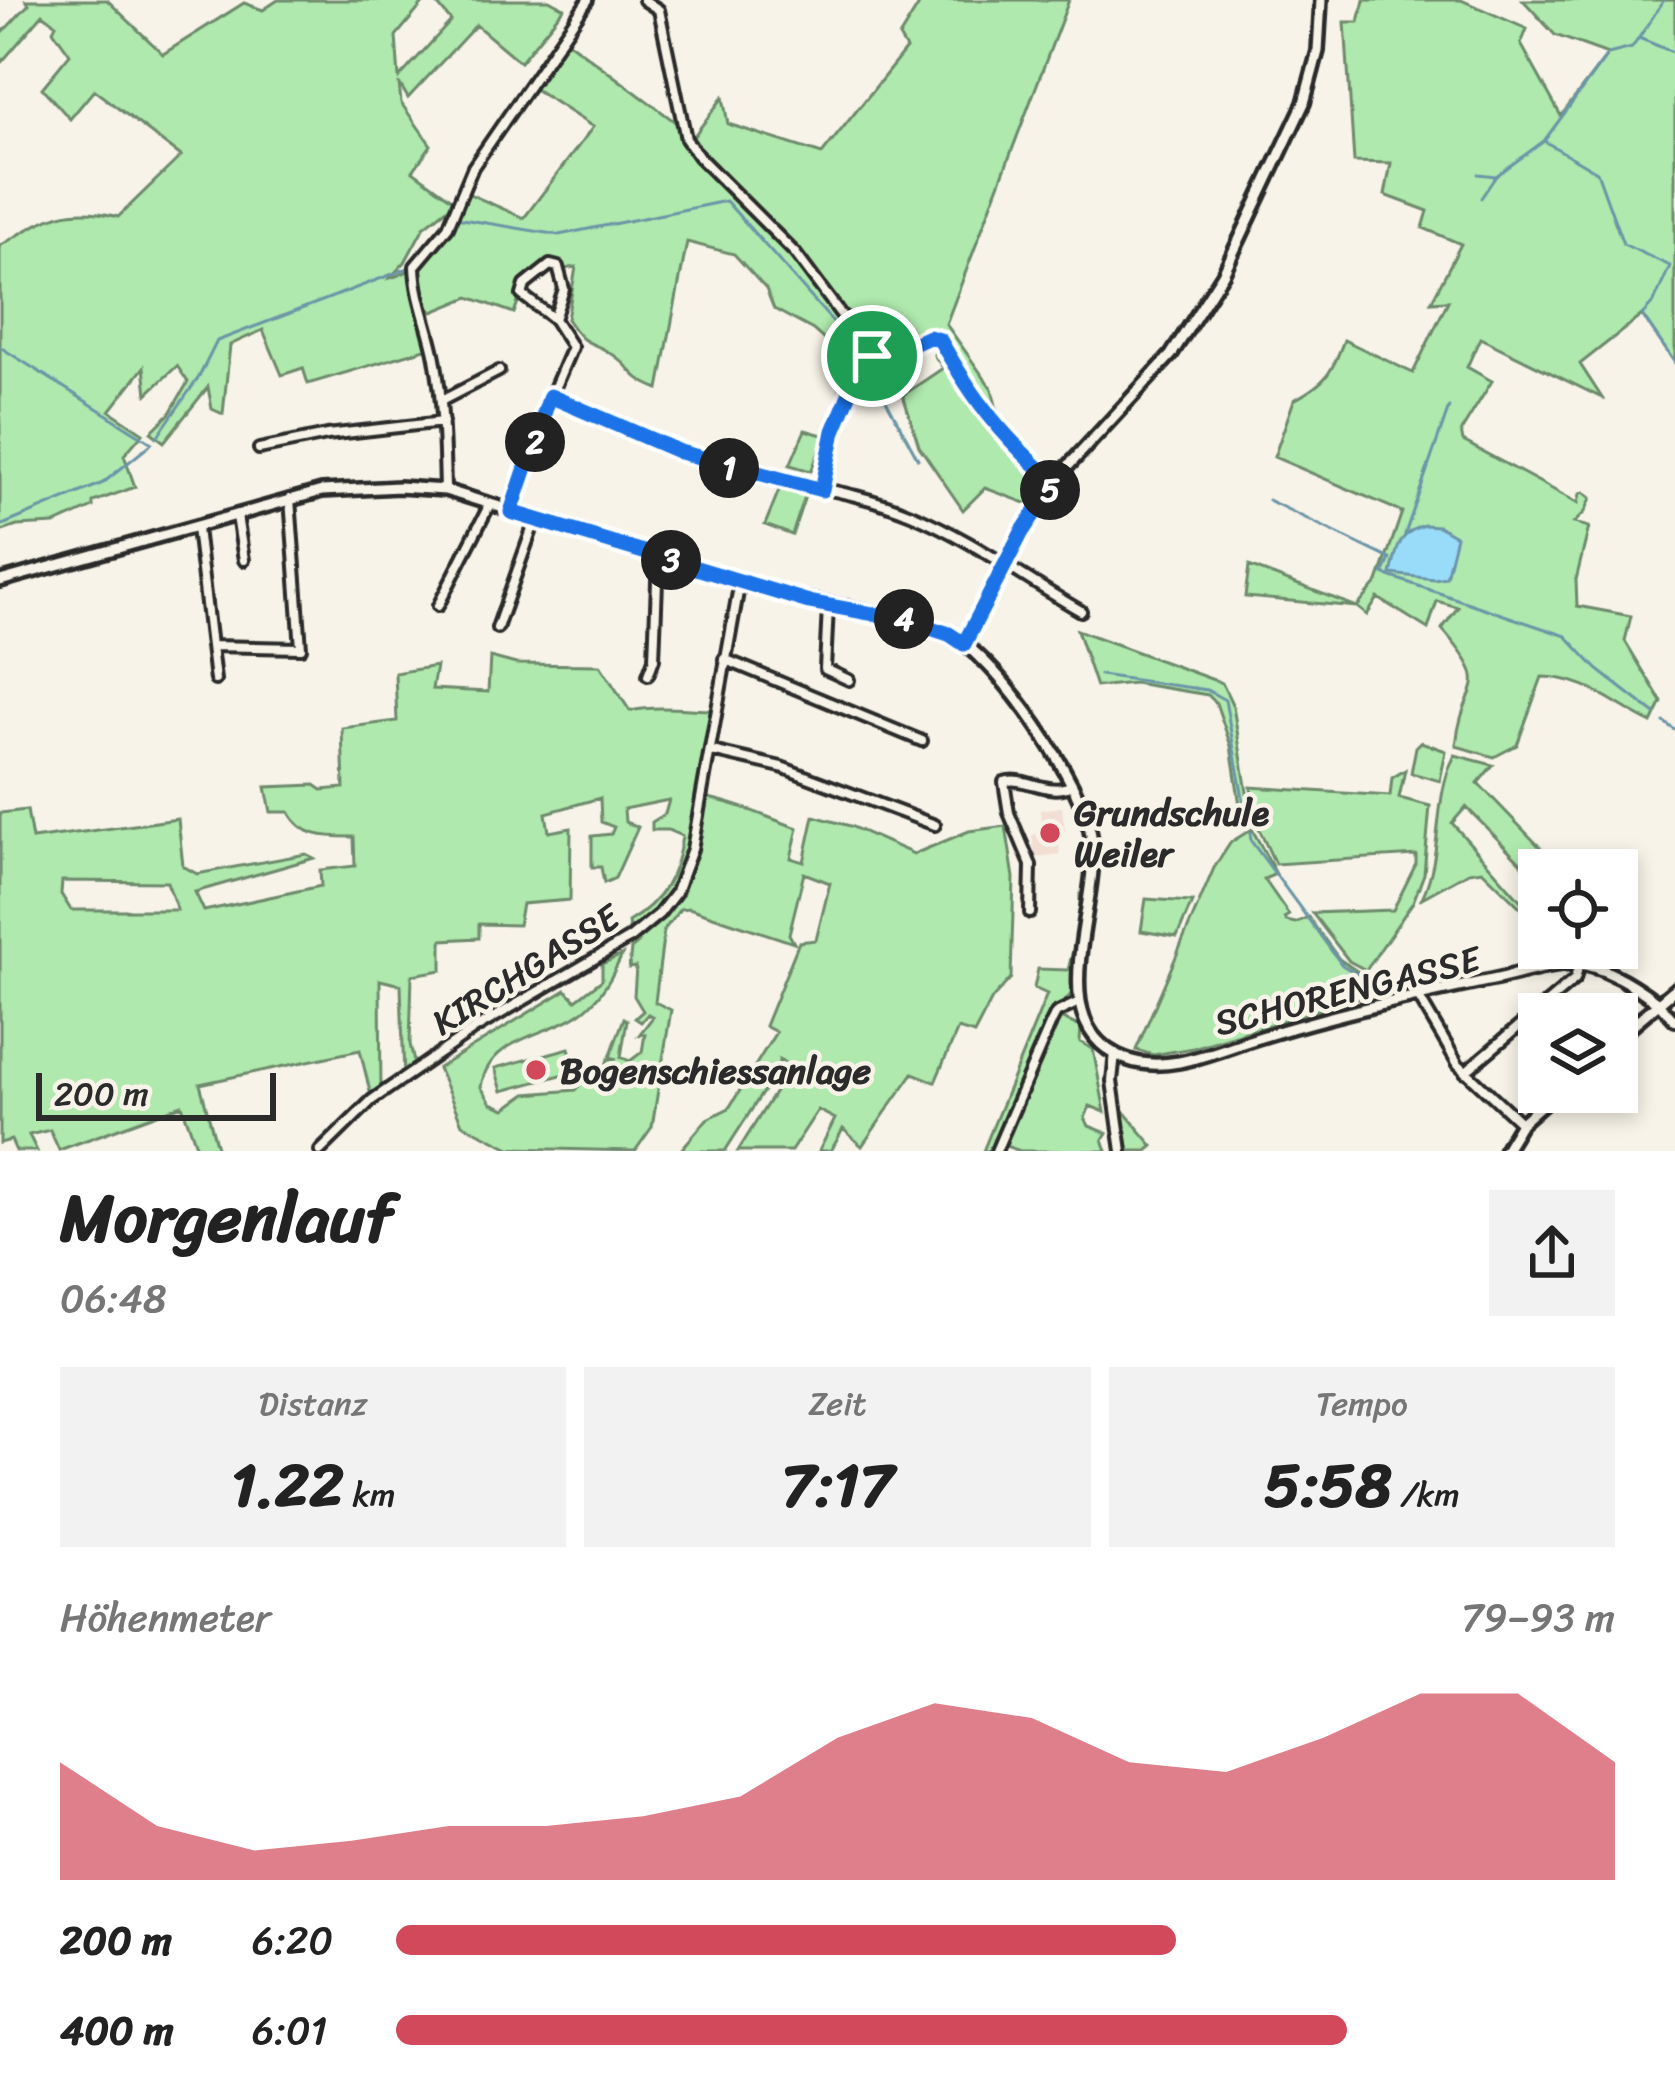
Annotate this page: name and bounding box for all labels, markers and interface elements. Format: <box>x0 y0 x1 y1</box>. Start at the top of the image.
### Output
pin <box>821 305 923 407</box>
icon: arrive <box>839 323 905 389</box>
pin: 2 <box>505 412 565 472</box>
text: 2 <box>525 413 545 471</box>
pin: 1 <box>699 438 759 498</box>
text: 1 <box>722 439 736 497</box>
pin: 5 <box>1020 460 1080 520</box>
text: 5 <box>1040 461 1060 519</box>
pin: 3 <box>641 530 701 590</box>
text: 3 <box>662 531 680 589</box>
pin: 4 <box>874 589 934 649</box>
text: 4 <box>894 590 914 648</box>
place label: Grundschule Weiler <box>1074 781 1270 886</box>
marker: Grundschule Weiler <box>1037 820 1063 846</box>
map controls <box>1518 849 1638 1113</box>
button: locate <box>1518 849 1638 969</box>
street label: KIRCHGASSE <box>418 885 634 1053</box>
street label: SCHORENGASSE <box>1208 927 1489 1055</box>
button: layers <box>1518 993 1638 1113</box>
place label: Bogenschiessanlage <box>560 1039 871 1103</box>
marker: Bogenschiessanlage <box>523 1057 549 1083</box>
text: 200 m <box>54 1065 149 1123</box>
scale bar <box>36 1067 276 1120</box>
text: Morgenlauf <box>60 1160 394 1277</box>
button: share <box>1489 1190 1615 1316</box>
text: 06:48 <box>60 1264 166 1333</box>
text: Distanz <box>259 1375 367 1433</box>
text: Zeit <box>808 1375 867 1433</box>
text: Tempo <box>1316 1375 1408 1433</box>
text: 1.22 <box>231 1433 344 1539</box>
text: 7:17 <box>781 1433 894 1539</box>
text: 5:58 <box>1264 1433 1392 1539</box>
text: km <box>344 1466 395 1524</box>
text: /km <box>1392 1466 1460 1524</box>
text: Höhenmeter <box>60 1583 271 1652</box>
text: 79–93 m <box>1461 1583 1615 1652</box>
text: 200 m <box>60 1906 172 1975</box>
text: 6:20 <box>252 1906 333 1975</box>
text: 400 m <box>60 1996 174 2065</box>
text: 6:01 <box>252 1996 327 2065</box>

